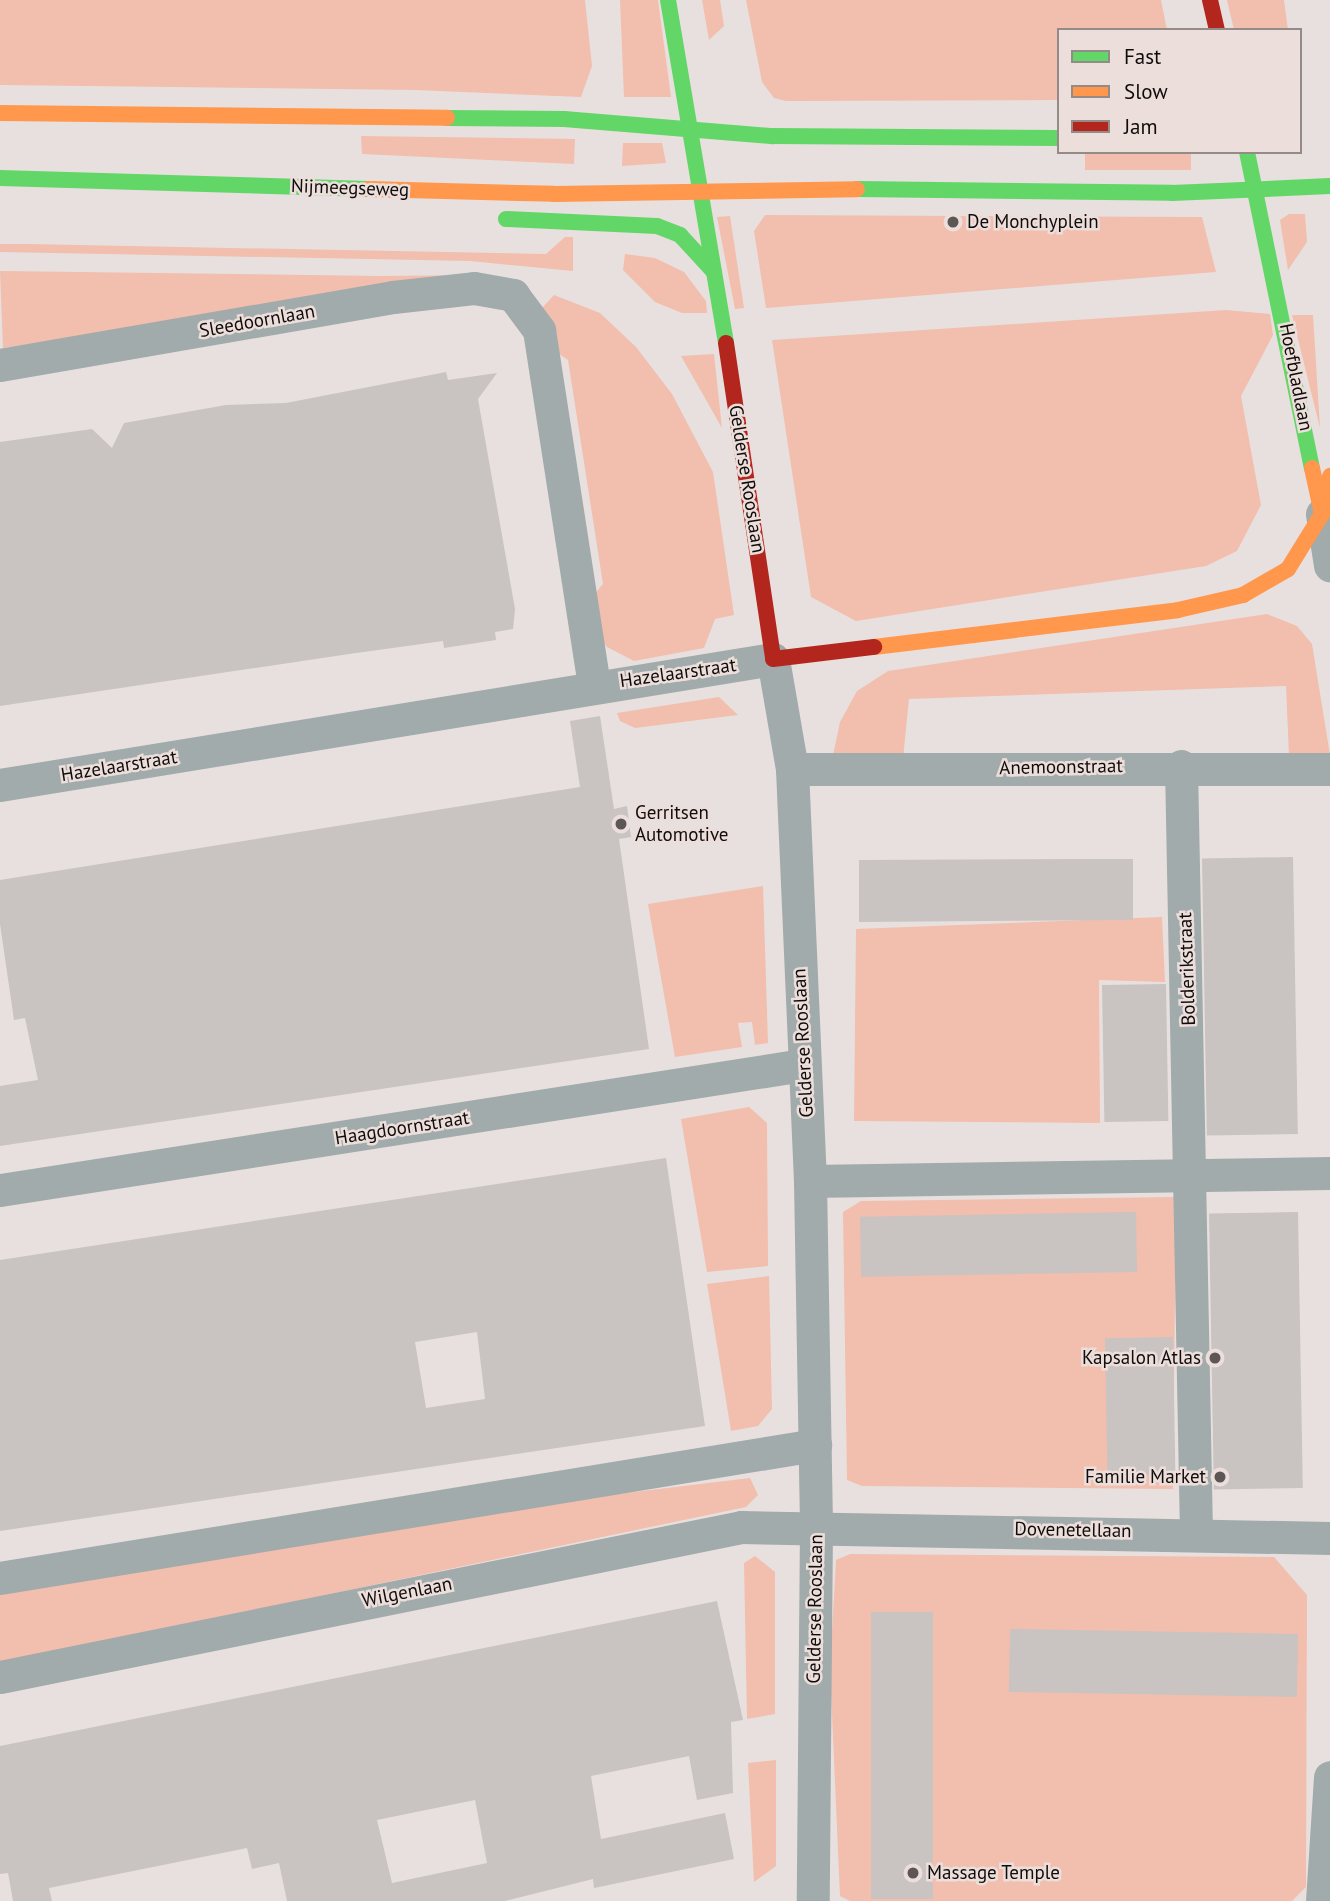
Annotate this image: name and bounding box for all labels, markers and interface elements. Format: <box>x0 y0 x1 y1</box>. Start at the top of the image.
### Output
legend <box>1057 28 1302 154</box>
text: Fast <box>1124 43 1161 70</box>
text: Slow <box>1124 78 1168 105</box>
text: Jam <box>1124 113 1158 140</box>
street label: Nijmeegseweg <box>290 175 410 201</box>
place label: De Monchyplein <box>967 211 1099 233</box>
marker: De Monchyplein <box>945 214 961 230</box>
street label: Sleedoornlaan <box>197 300 317 342</box>
street label: Hoefbladlaan <box>1274 321 1318 433</box>
street label: Gelderse Rooslaan <box>724 403 770 555</box>
street label: Hazelaarstraat <box>618 654 738 692</box>
street label: Hazelaarstraat <box>59 746 179 786</box>
street label: Anemoonstraat <box>999 755 1123 779</box>
place label: Gerritsen Automotive <box>635 802 729 846</box>
marker: Gerritsen Automotive <box>613 816 629 832</box>
street label: Bolderikstraat <box>1174 912 1200 1026</box>
street label: Gelderse Rooslaan <box>788 968 818 1118</box>
street label: Haagdoornstraat <box>333 1106 471 1150</box>
place label: Kapsalon Atlas <box>1081 1347 1201 1369</box>
marker: Kapsalon Atlas <box>1207 1350 1223 1366</box>
place label: Familie Market <box>1085 1466 1206 1488</box>
marker: Familie Market <box>1212 1469 1228 1485</box>
street label: Dovenetellaan <box>1014 1518 1132 1542</box>
street label: Gelderse Rooslaan <box>802 1534 828 1684</box>
street label: Wilgenlaan <box>360 1572 454 1612</box>
place label: Massage Temple <box>927 1862 1060 1884</box>
marker: Massage Temple <box>905 1865 921 1881</box>

